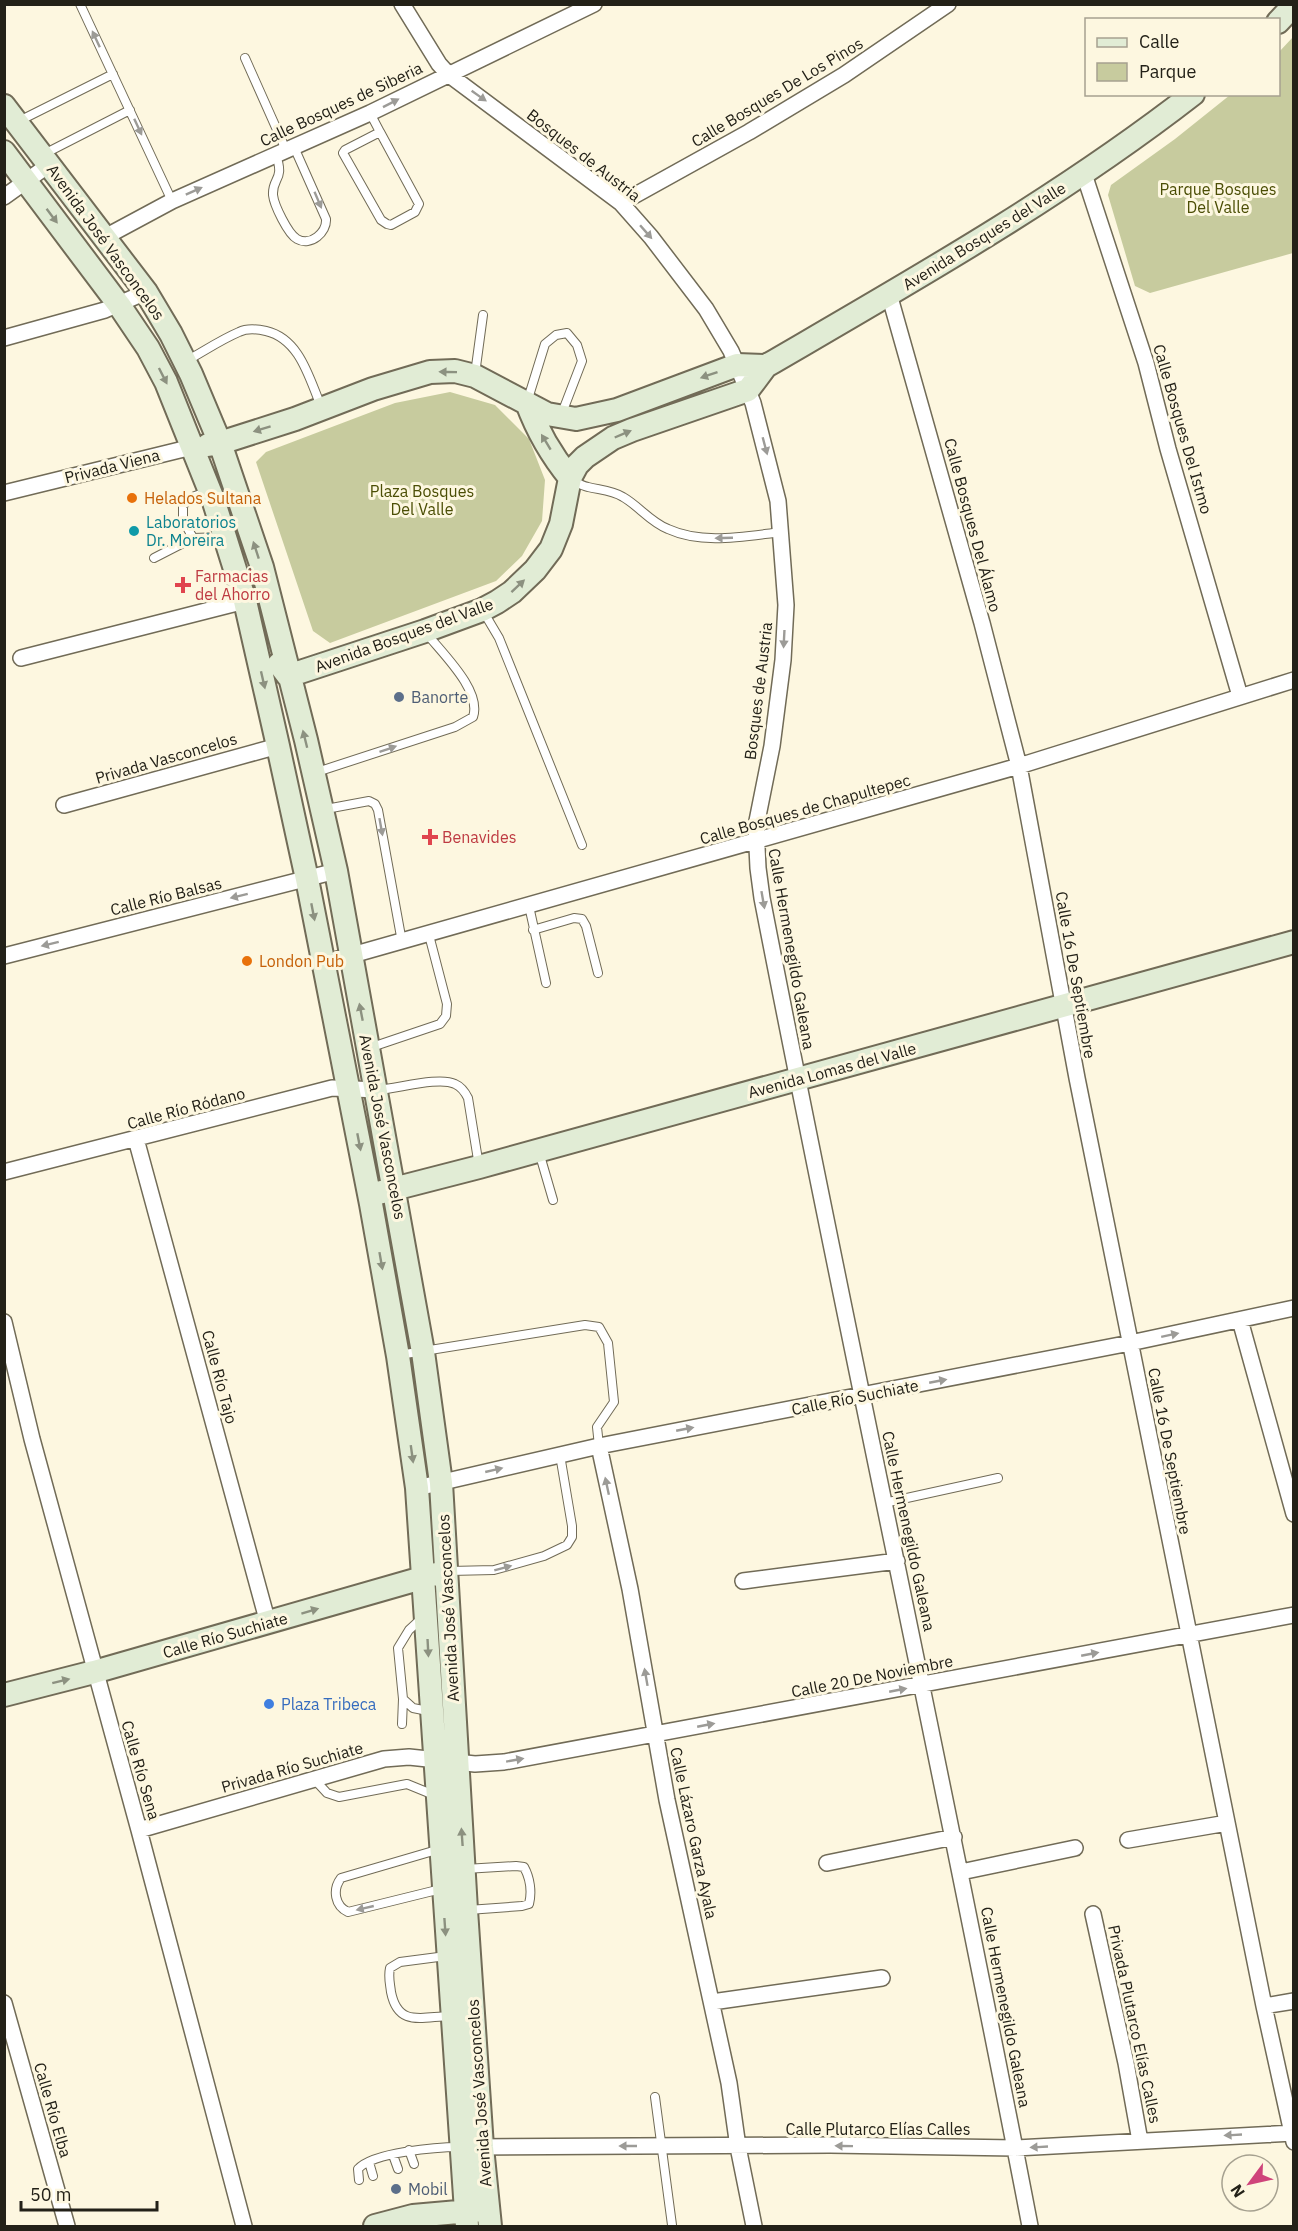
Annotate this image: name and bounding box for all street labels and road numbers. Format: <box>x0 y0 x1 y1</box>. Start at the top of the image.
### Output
street label: Calle Bosques De Los Pinos <box>687 33 867 151</box>
street label: Calle Bosques de Siberia <box>256 57 426 151</box>
street label: Bosques de Austria <box>523 104 645 206</box>
street label: Avenida José Vasconcelos <box>43 160 169 324</box>
street label: Avenida Bosques del Valle <box>899 177 1069 294</box>
street label: Calle Bosques Del Istmo <box>1149 342 1217 516</box>
street label: Calle Bosques Del Álamo <box>940 436 1007 614</box>
street label: Privada Viena <box>62 444 162 487</box>
street label: Avenida Bosques del Valle <box>312 593 496 677</box>
street label: Bosques de Austria <box>740 620 776 761</box>
street label: Privada Vasconcelos <box>93 728 239 788</box>
street label: Calle Bosques de Chapultepec <box>697 769 913 849</box>
street label: Calle Hermenegildo Galeana <box>764 847 820 1052</box>
street label: Calle Río Balsas <box>108 872 224 920</box>
street label: Calle 16 De Septiembre <box>1051 890 1101 1060</box>
street label: Avenida José Vasconcelos <box>355 1033 411 1221</box>
street label: Avenida Lomas del Valle <box>746 1038 919 1102</box>
street label: Calle Río Ródano <box>125 1083 247 1133</box>
street label: Calle Río Tajo <box>198 1328 242 1426</box>
street label: Calle 16 De Septiembre <box>1144 1366 1196 1536</box>
street label: Calle Río Suchiate <box>790 1375 920 1419</box>
street label: Calle Hermenegildo Galeana <box>878 1429 940 1633</box>
street label: Avenida José Vasconcelos <box>433 1514 463 1702</box>
street label: Calle Río Suchiate <box>160 1608 290 1662</box>
street label: Calle 20 De Noviembre <box>789 1650 955 1702</box>
street label: Calle Río Sena <box>117 1718 165 1822</box>
street label: Privada Río Suchiate <box>219 1737 365 1797</box>
street label: Calle Lázaro Garza Ayala <box>666 1745 722 1921</box>
street label: Calle Hermenegildo Galeana <box>977 1905 1035 2109</box>
street label: Privada Plutarco Elías Calles <box>1104 1923 1166 2125</box>
street label: Avenida José Vasconcelos <box>462 1998 496 2188</box>
street label: Calle Río Elba <box>30 2060 76 2160</box>
street label: Calle Plutarco Elías Calles <box>786 2119 970 2139</box>

